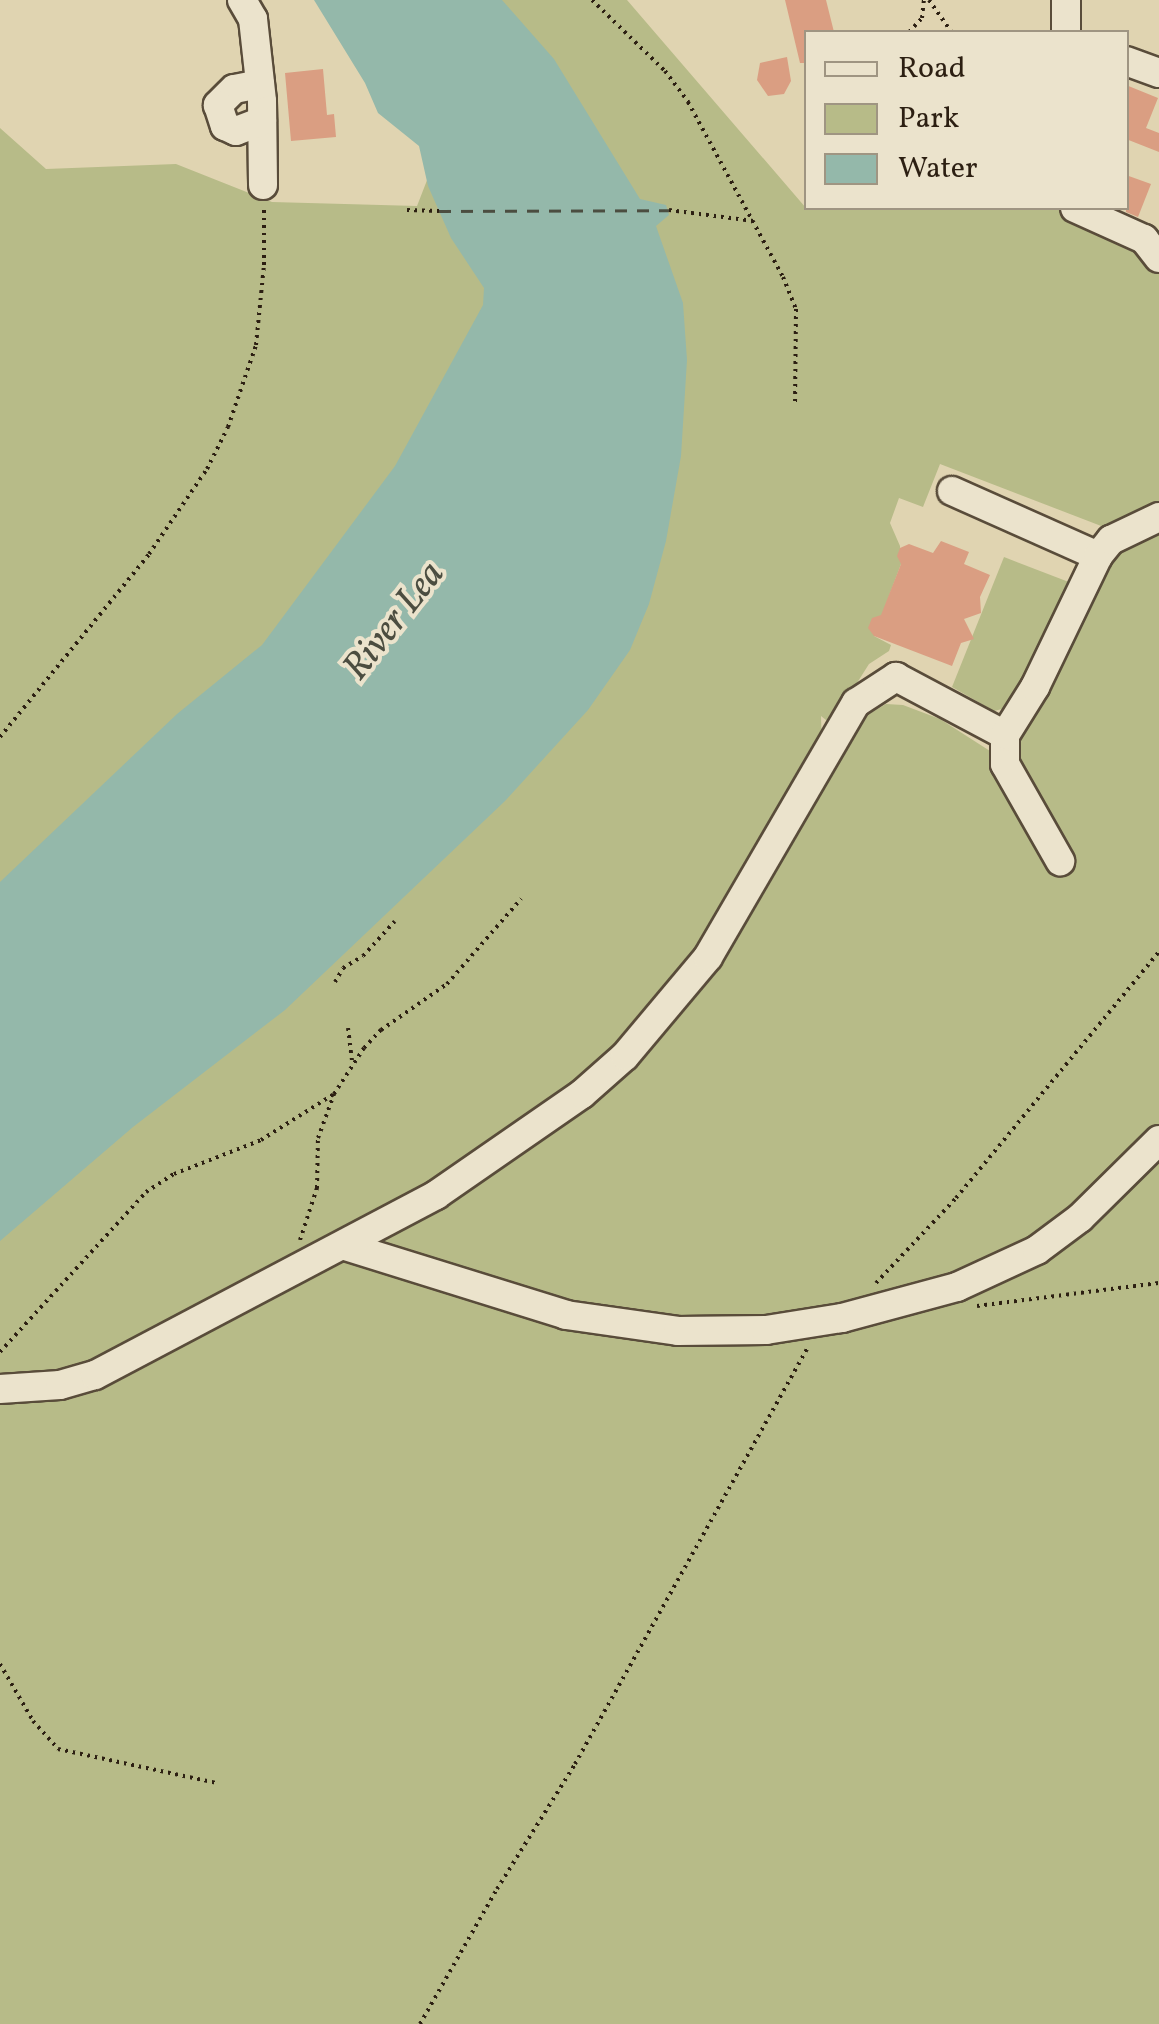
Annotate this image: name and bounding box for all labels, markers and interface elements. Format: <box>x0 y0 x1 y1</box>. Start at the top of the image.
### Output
legend <box>804 30 1129 210</box>
text: Road <box>898 48 966 90</box>
text: Park <box>898 98 959 140</box>
text: Water <box>898 148 978 190</box>
water label: River Lea <box>335 554 455 690</box>

